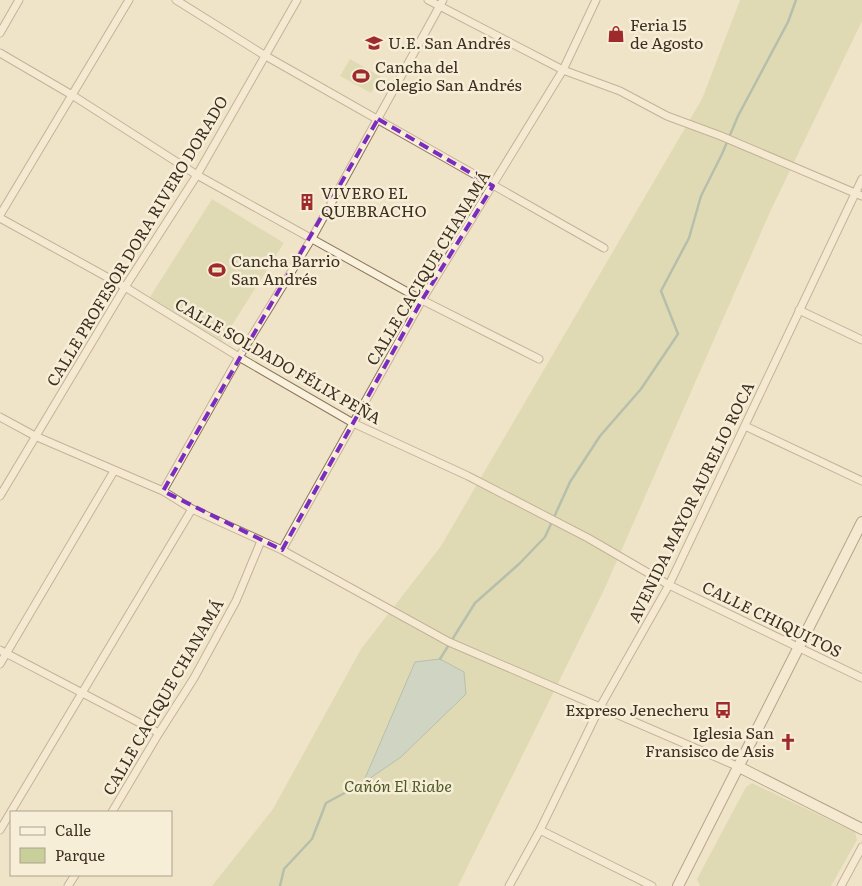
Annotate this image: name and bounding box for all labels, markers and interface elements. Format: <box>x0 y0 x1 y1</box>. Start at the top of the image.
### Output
place label: Feria 15 de Agosto <box>630 12 703 54</box>
shop icon: Feria 15 de Agosto <box>606 24 626 44</box>
place label: U.E. San Andrés <box>388 30 510 54</box>
school or university icon: U.E. San Andrés <box>364 33 384 53</box>
place label: Cancha del Colegio San Andrés <box>375 54 522 96</box>
sports icon: Cancha del Colegio San Andrés <box>351 66 371 86</box>
street label: CALLE PROFESOR DORA RIVERO DORADO <box>39 91 233 390</box>
street label: CALLE CACIQUE CHANAMÁ <box>359 165 495 369</box>
place label: VIVERO EL QUEBRACHO <box>321 180 427 222</box>
building icon: VIVERO EL QUEBRACHO <box>297 192 317 212</box>
place label: Cancha Barrio San Andrés <box>231 248 340 290</box>
sports icon: Cancha Barrio San Andrés <box>207 260 227 280</box>
street label: CALLE SOLDADO FÉLIX PEÑA <box>171 291 386 429</box>
street label: AVENIDA MAYOR AURELIO ROCA <box>621 377 759 626</box>
street label: CALLE CHIQUITOS <box>699 574 846 662</box>
street label: CALLE CACIQUE CHANAMÁ <box>96 594 229 799</box>
place label: Expreso Jenecheru <box>565 697 709 721</box>
bus stop icon: Expreso Jenecheru <box>713 700 733 720</box>
place label: Iglesia San Fransisco de Asis <box>645 720 774 762</box>
church icon: Iglesia San Fransisco de Asis <box>778 732 798 752</box>
park label: Cañón El Riabe <box>344 773 452 797</box>
legend <box>10 811 172 876</box>
text: Calle <box>55 818 91 841</box>
text: Parque <box>55 843 105 866</box>

